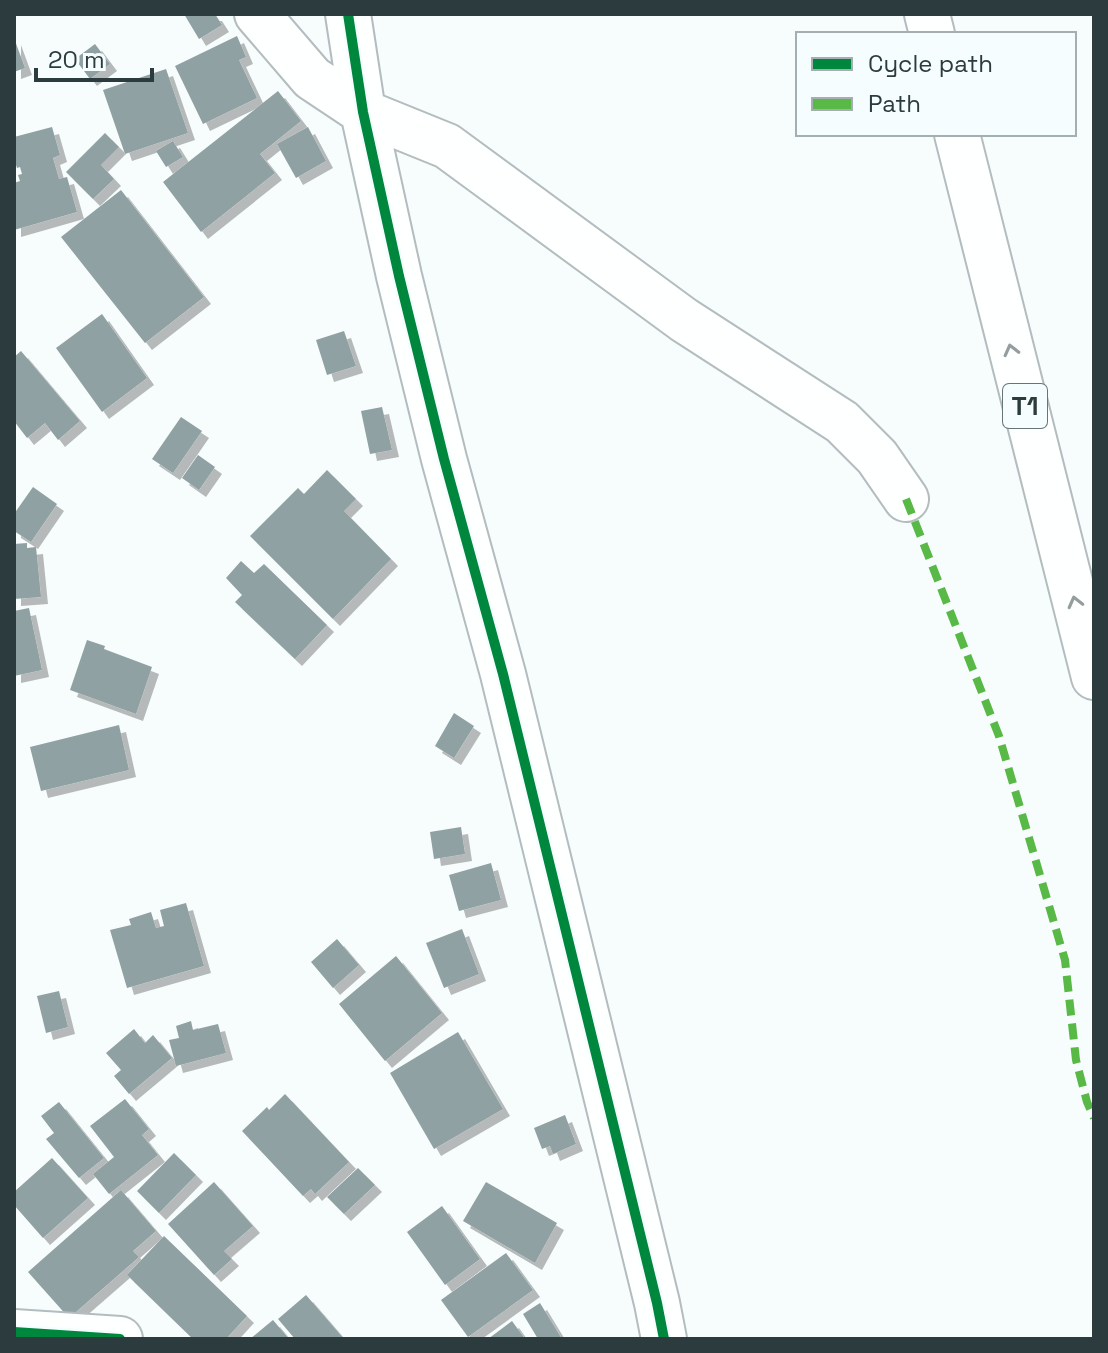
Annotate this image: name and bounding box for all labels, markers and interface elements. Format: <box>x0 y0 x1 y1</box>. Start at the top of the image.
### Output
scale bar <box>36 32 152 82</box>
legend <box>796 32 1076 136</box>
text: 20 m <box>48 44 105 75</box>
text: Cycle path <box>868 48 993 79</box>
text: Path <box>868 88 921 119</box>
one-way arrow <box>1004 343 1021 357</box>
road number: T1 <box>1003 384 1047 428</box>
one-way arrow <box>1067 595 1084 609</box>

